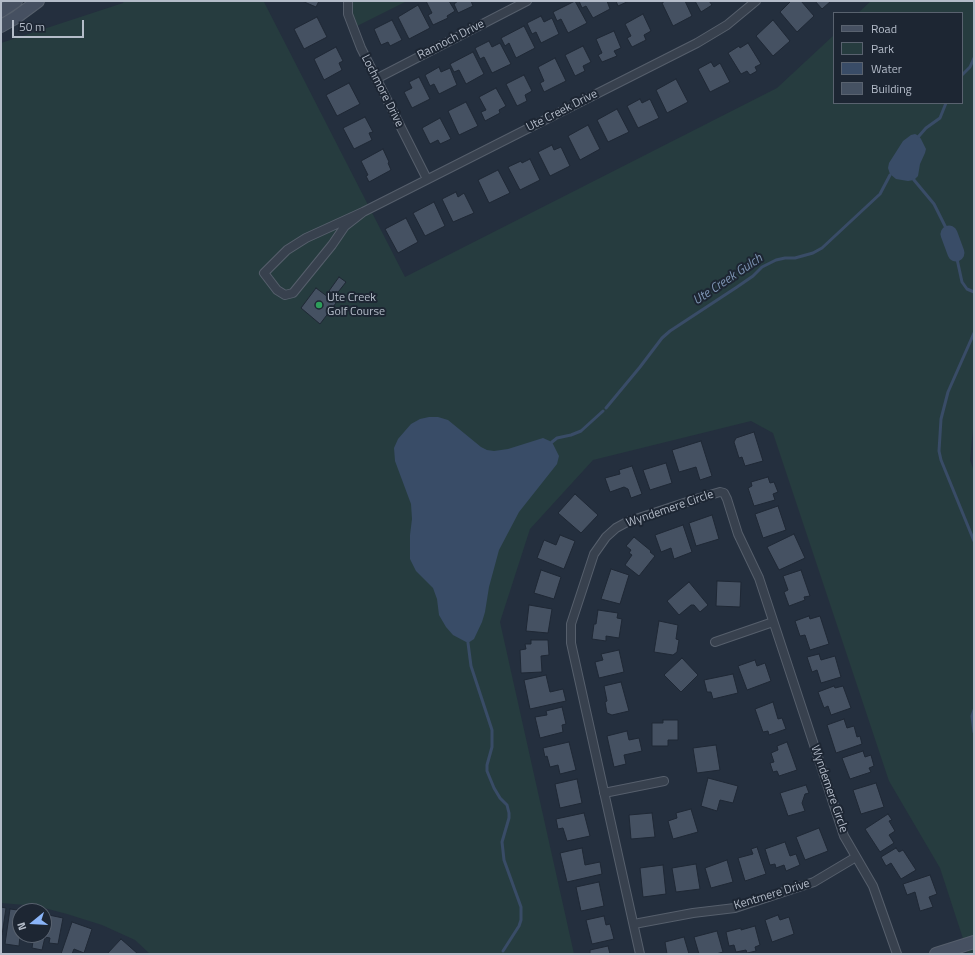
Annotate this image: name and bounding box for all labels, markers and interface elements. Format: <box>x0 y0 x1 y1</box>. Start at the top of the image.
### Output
scale bar <box>14 12 86 38</box>
legend <box>833 12 963 104</box>
text: 50 m <box>19 17 45 36</box>
street label: Rannoch Drive <box>415 17 487 63</box>
text: Road <box>871 19 897 38</box>
text: Park <box>871 39 894 58</box>
street label: Lochmore Drive <box>358 53 406 129</box>
text: Water <box>871 59 902 78</box>
text: Building <box>871 79 912 98</box>
street label: Ute Creek Drive <box>524 87 600 135</box>
water label: Ute Creek Gulch <box>690 251 766 309</box>
place label: Ute Creek Golf Course <box>327 291 385 319</box>
marker: Ute Creek Golf Course <box>314 300 324 310</box>
street label: Wyndemere Circle <box>624 487 716 531</box>
street label: Wyndemere Circle <box>807 743 851 835</box>
street label: Kentmere Drive <box>732 877 812 913</box>
north arrow <box>12 903 52 943</box>
text: N <box>13 920 30 932</box>

